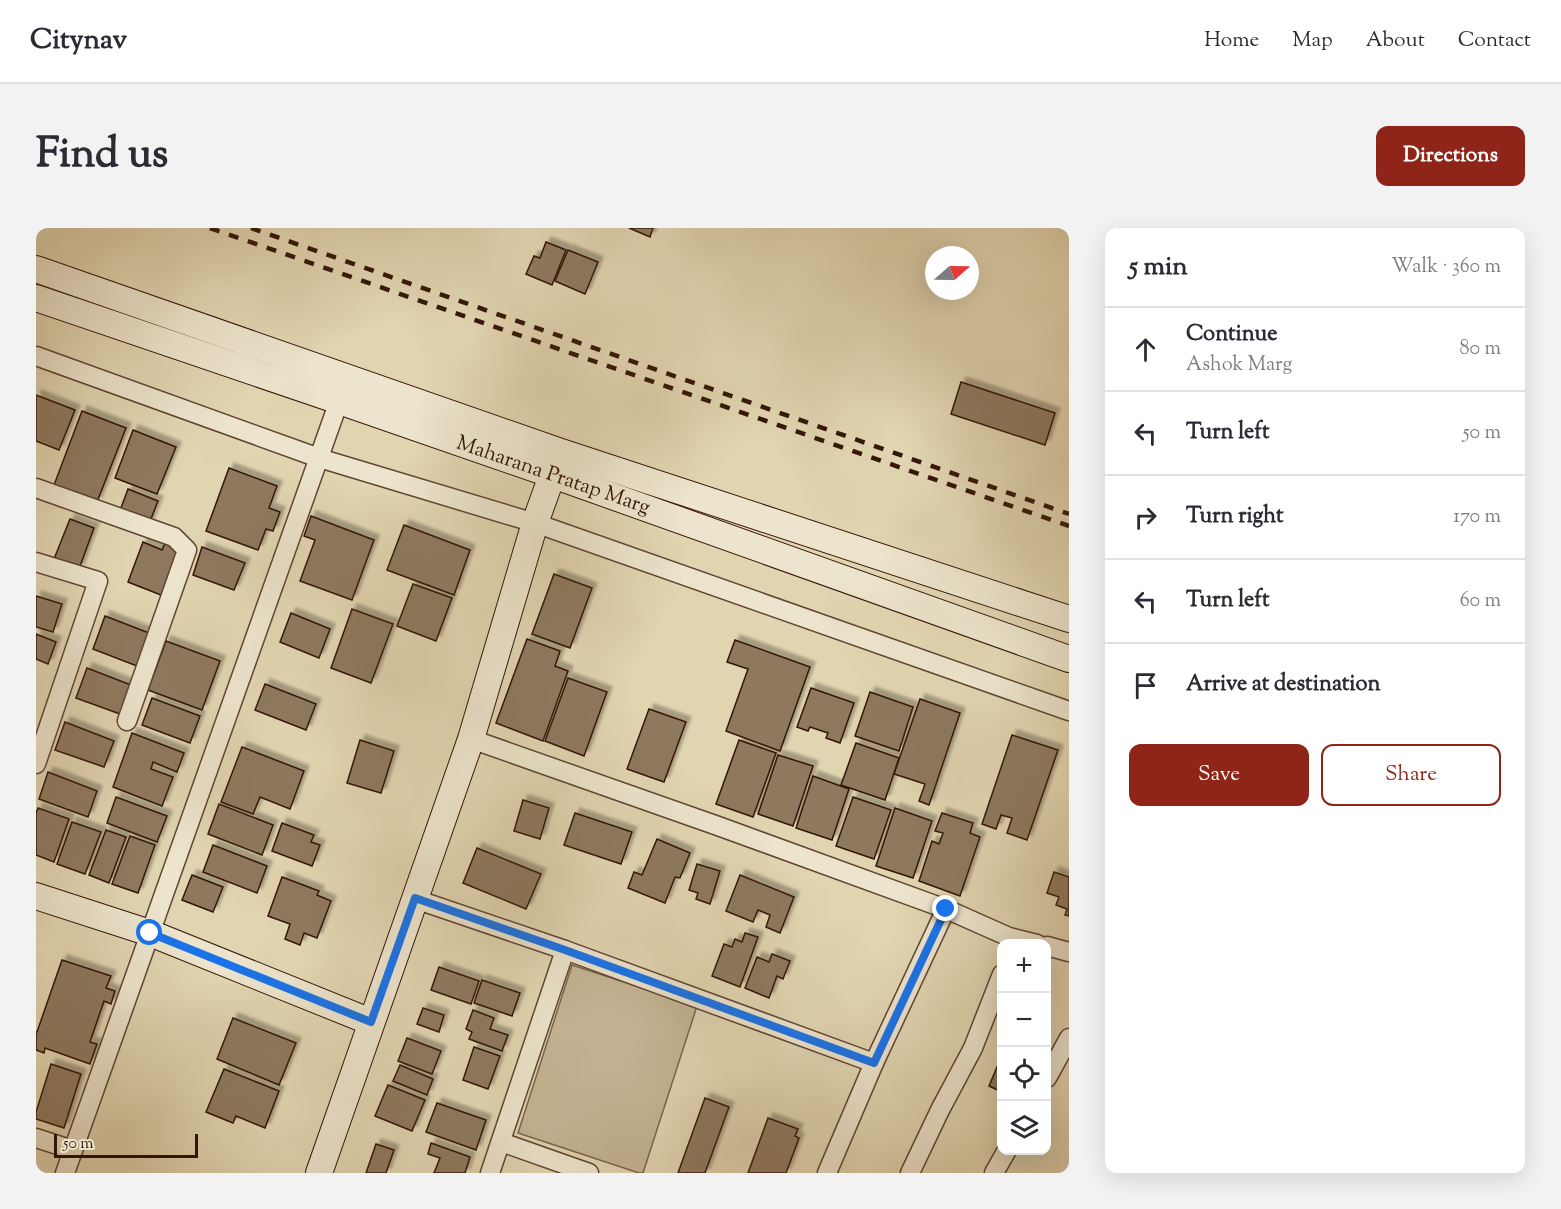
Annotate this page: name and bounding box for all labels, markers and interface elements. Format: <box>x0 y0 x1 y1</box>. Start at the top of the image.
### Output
text: Citynav <box>30 21 127 61</box>
text: Home <box>1204 26 1259 56</box>
text: Map <box>1292 26 1333 56</box>
text: About <box>1366 26 1425 56</box>
text: Contact <box>1458 26 1531 56</box>
text: Find us <box>36 126 168 186</box>
button: Directions <box>1376 126 1525 186</box>
north arrow <box>925 246 979 300</box>
text: 5 min <box>1129 249 1188 286</box>
text: Walk · 360 m <box>1391 253 1501 282</box>
text: Continue <box>1186 319 1277 351</box>
icon: ahead <box>1129 333 1162 366</box>
text: 80 m <box>1460 335 1501 364</box>
text: Ashok Marg <box>1186 351 1292 380</box>
icon: left <box>1129 417 1162 450</box>
text: Turn left <box>1186 417 1269 449</box>
text: 50 m <box>1463 419 1501 448</box>
street label: Maharana Pratap Marg <box>452 429 654 523</box>
icon: right <box>1129 501 1162 534</box>
text: Turn right <box>1186 501 1283 533</box>
text: 170 m <box>1453 503 1501 532</box>
icon: left <box>1129 585 1162 618</box>
text: Turn left <box>1186 585 1269 617</box>
text: 60 m <box>1460 587 1501 616</box>
icon: arrive <box>1129 669 1162 702</box>
text: Arrive at destination <box>1186 669 1381 701</box>
button: Save <box>1129 744 1309 806</box>
button: Share <box>1321 744 1501 806</box>
route end <box>932 895 958 921</box>
route start <box>136 919 162 945</box>
map controls <box>997 939 1051 1155</box>
button: + <box>997 939 1051 993</box>
button: − <box>997 993 1051 1047</box>
button: locate <box>997 1047 1051 1101</box>
button: layers <box>997 1101 1051 1155</box>
scale bar <box>54 1131 198 1158</box>
text: 50 m <box>63 1133 94 1156</box>

